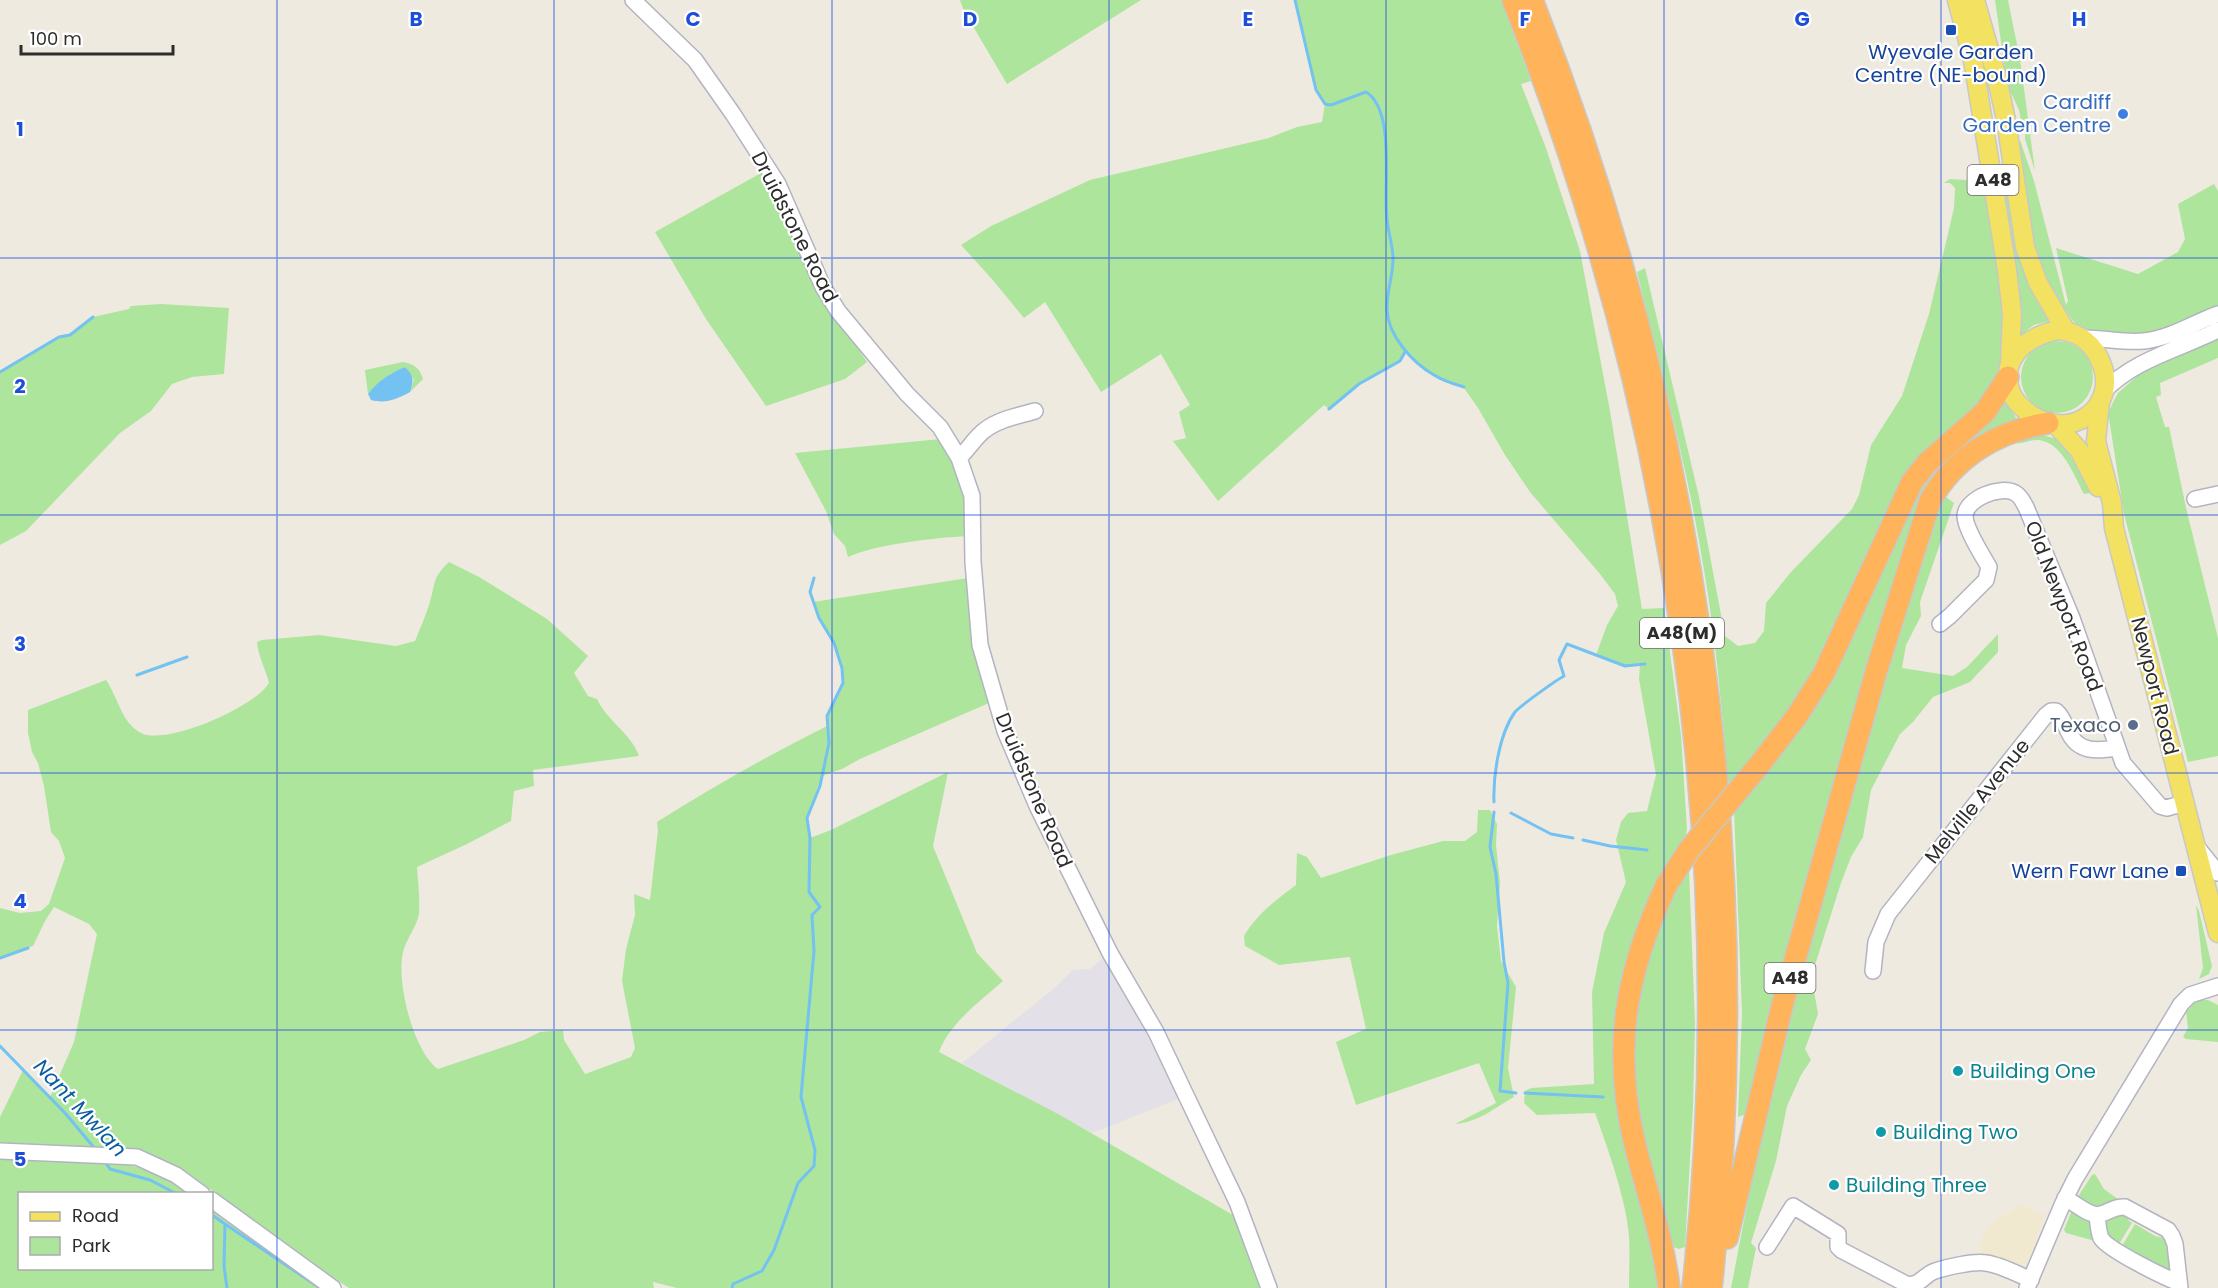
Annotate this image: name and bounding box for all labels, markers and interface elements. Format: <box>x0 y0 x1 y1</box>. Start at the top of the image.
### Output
text: B <box>409 5 423 33</box>
text: C <box>685 5 701 33</box>
text: D <box>963 5 977 33</box>
text: E <box>1243 5 1253 33</box>
text: F <box>1520 5 1531 33</box>
text: G <box>1794 5 1810 33</box>
text: H <box>2072 5 2086 33</box>
scale bar <box>21 18 172 56</box>
marker: Wyevale Garden Centre (NE-bound) <box>1944 23 1958 37</box>
text: 100 m <box>30 26 82 51</box>
place label: Wyevale Garden Centre (NE-bound) <box>1855 38 2047 89</box>
place label: Cardiff Garden Centre <box>1963 88 2111 139</box>
marker: Cardiff Garden Centre <box>2116 107 2130 121</box>
text: 1 <box>16 115 24 143</box>
street label: Druidstone Road <box>745 147 845 307</box>
road number: A48 <box>1968 165 2018 195</box>
text: 2 <box>14 372 26 400</box>
street label: Old Newport Road <box>2019 517 2109 695</box>
street label: Newport Road <box>2124 614 2186 758</box>
road number: A48(M) <box>1640 618 1724 648</box>
text: 3 <box>14 630 26 658</box>
street label: Druidstone Road <box>989 708 1079 872</box>
place label: Texaco <box>2050 711 2121 739</box>
marker: Texaco <box>2126 718 2140 732</box>
street label: Melville Avenue <box>1918 733 2036 869</box>
place label: Wern Fawr Lane <box>2011 857 2169 885</box>
marker: Wern Fawr Lane <box>2174 864 2188 878</box>
text: 4 <box>13 887 27 915</box>
road number: A48 <box>1764 963 1816 993</box>
water label: Nant Mwlan <box>27 1052 133 1163</box>
place label: Building One <box>1970 1057 2096 1085</box>
marker: Building One <box>1951 1064 1965 1078</box>
place label: Building Two <box>1893 1118 2018 1146</box>
marker: Building Two <box>1874 1125 1888 1139</box>
text: 5 <box>14 1145 27 1173</box>
place label: Building Three <box>1846 1171 1987 1199</box>
marker: Building Three <box>1827 1178 1841 1192</box>
legend <box>18 1192 213 1270</box>
text: Road <box>72 1203 119 1228</box>
text: Park <box>72 1233 111 1258</box>

